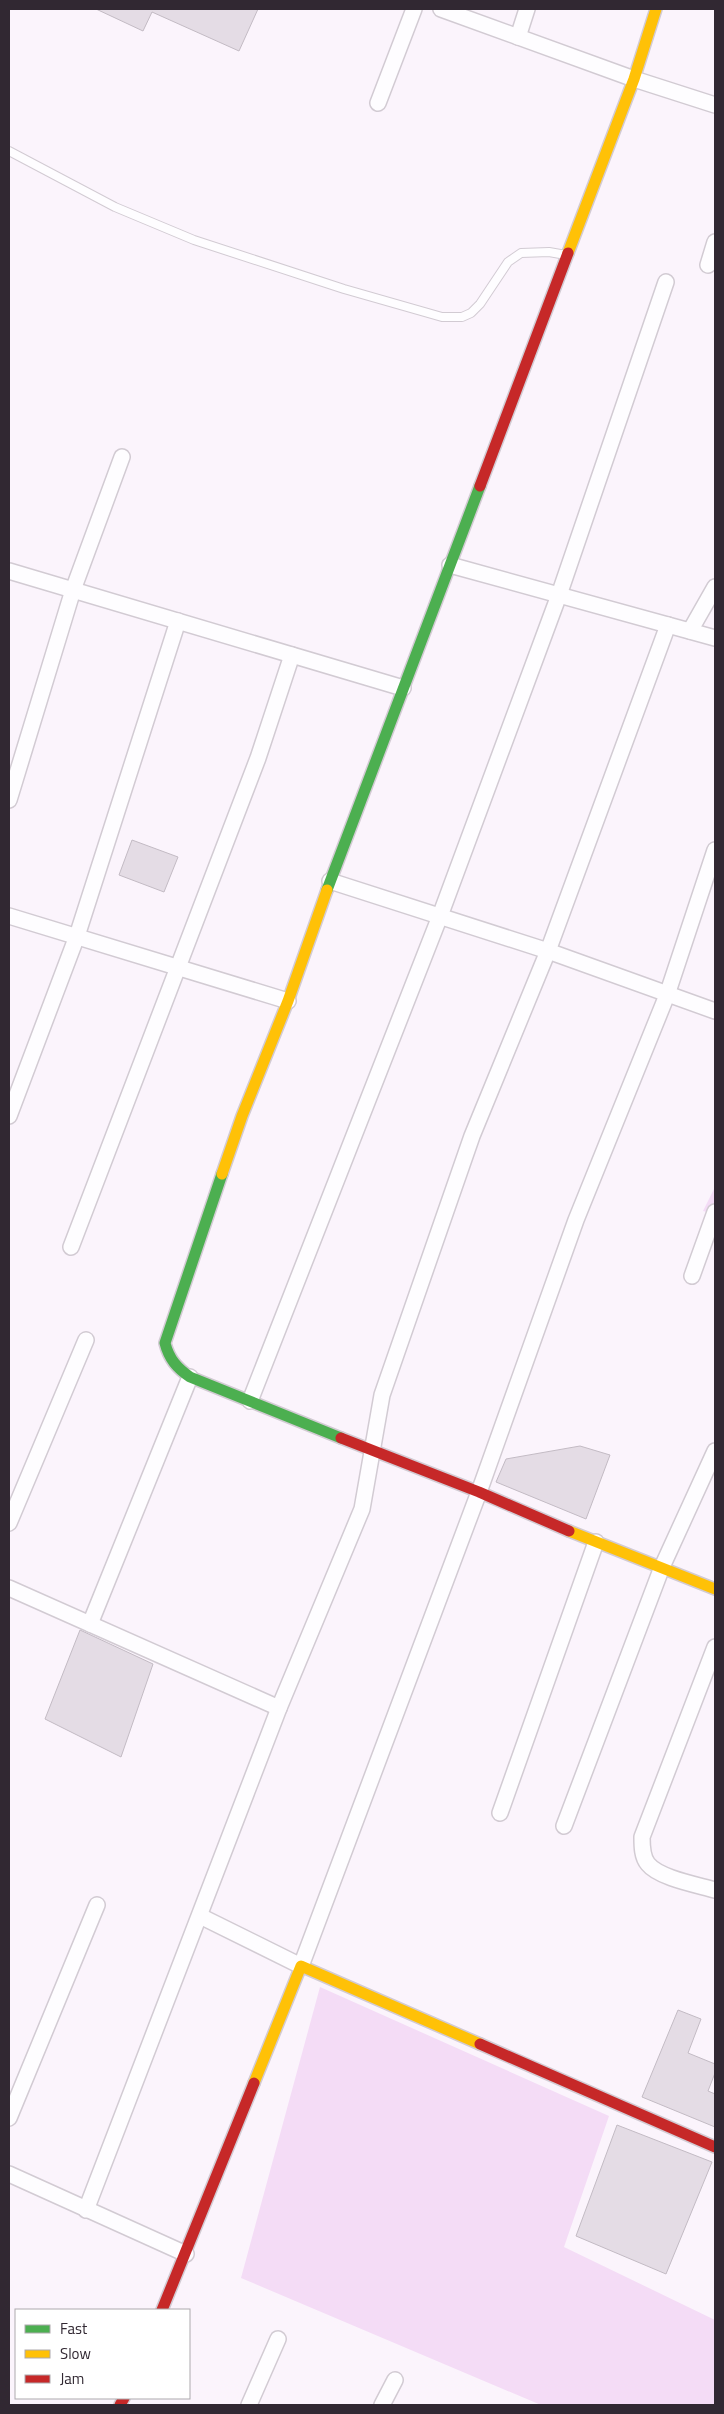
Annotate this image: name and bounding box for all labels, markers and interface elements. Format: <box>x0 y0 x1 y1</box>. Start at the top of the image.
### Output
legend <box>15 2309 190 2399</box>
text: Fast <box>60 2317 88 2340</box>
text: Slow <box>60 2342 91 2365</box>
text: Jam <box>60 2367 84 2390</box>

